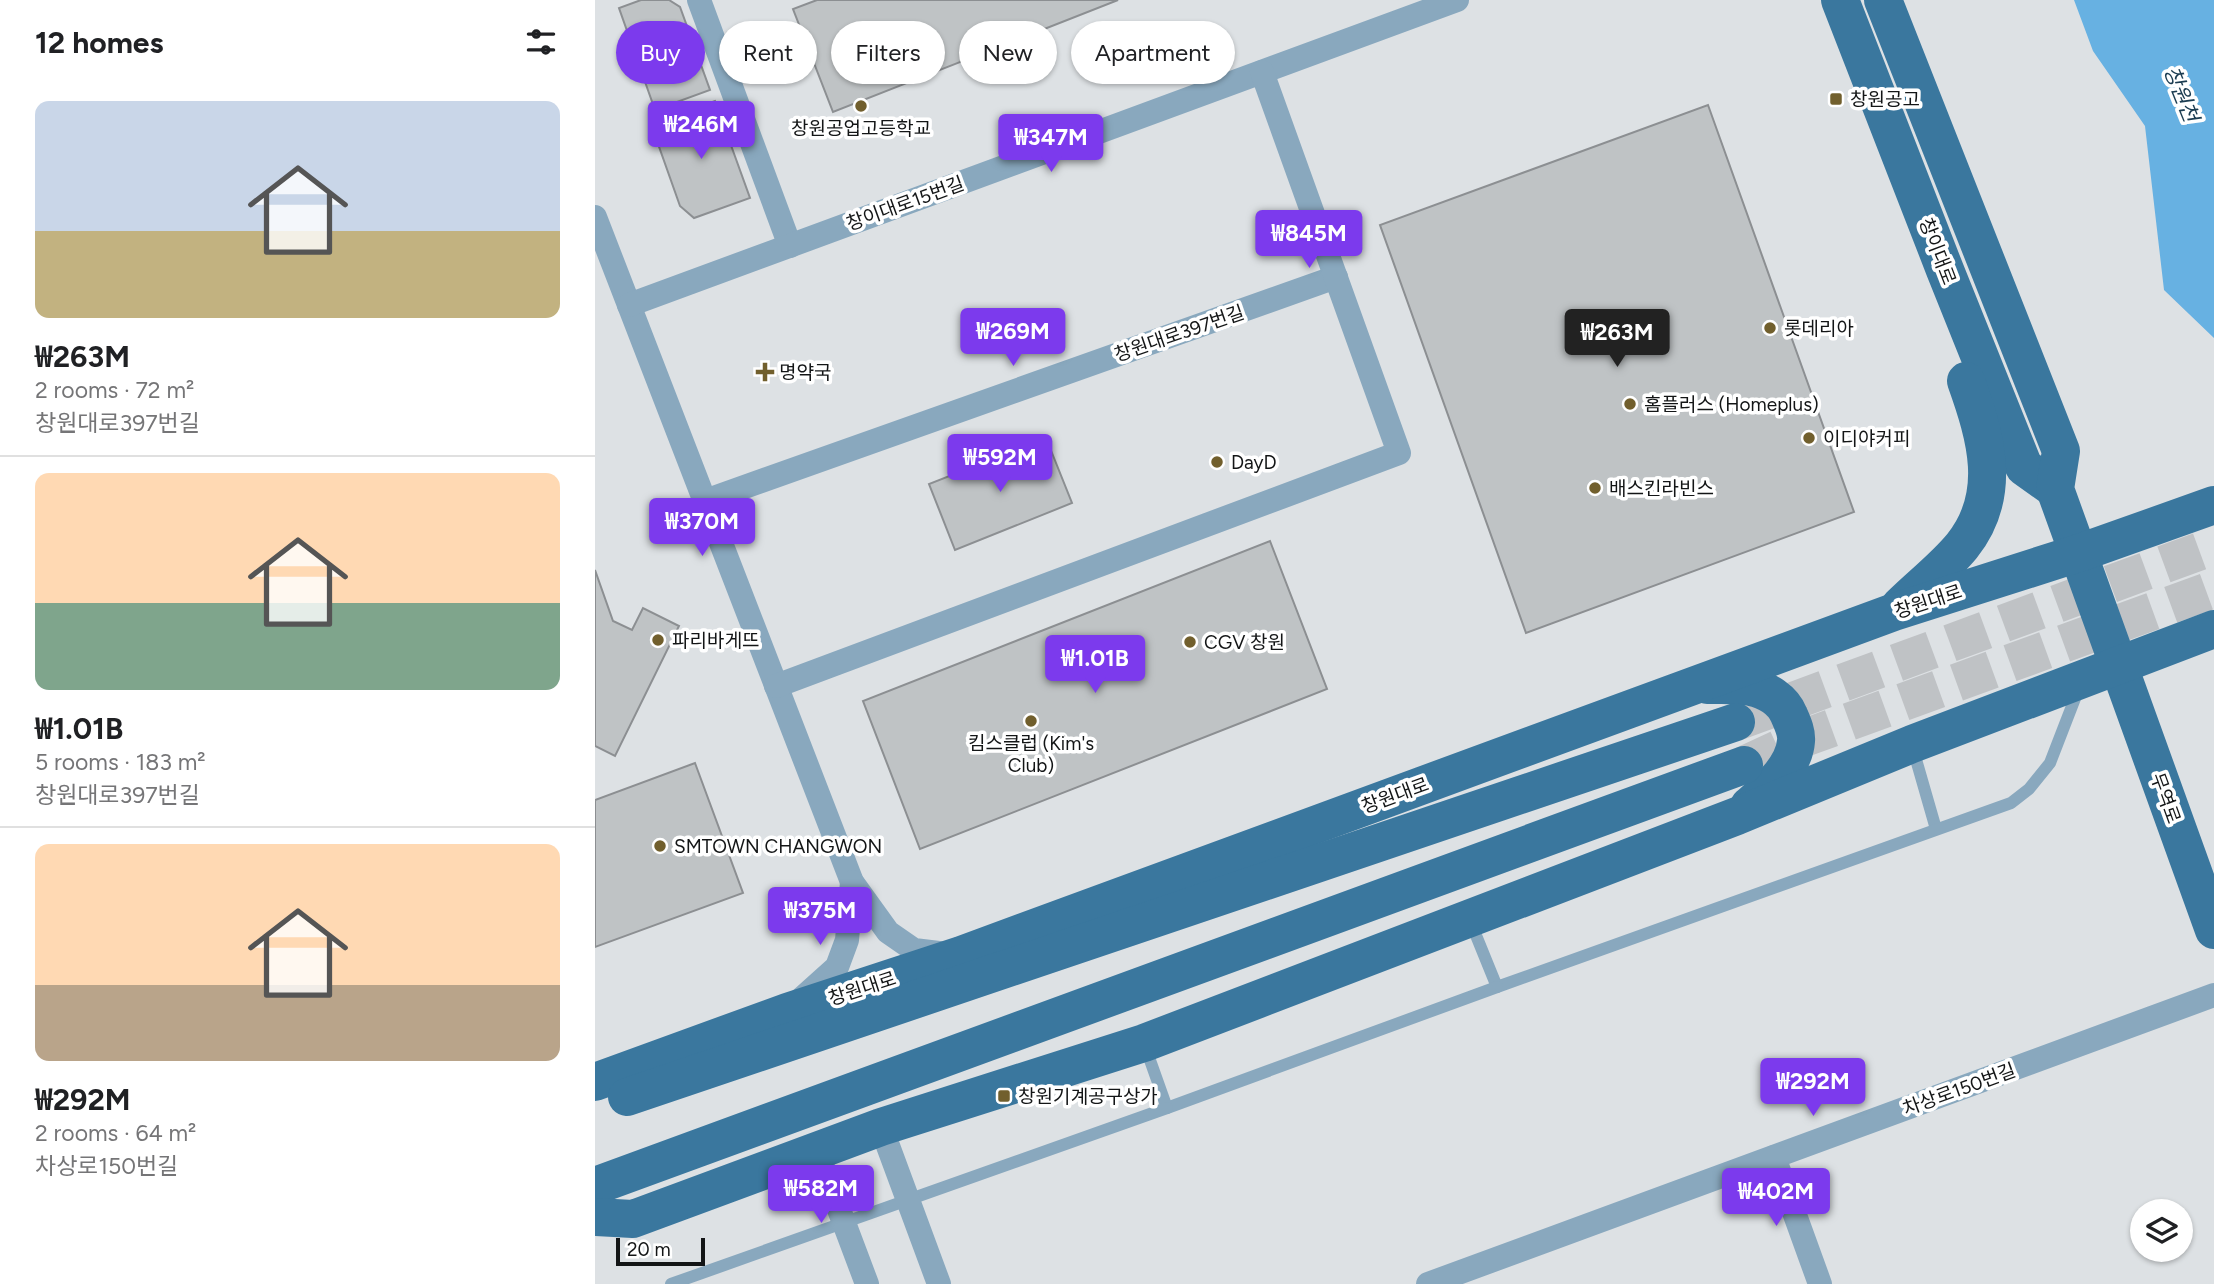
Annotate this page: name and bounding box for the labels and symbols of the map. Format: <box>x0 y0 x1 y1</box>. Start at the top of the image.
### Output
water label: 창원천 <box>2159 62 2205 128</box>
place label: 창원공고 <box>1850 88 1920 111</box>
marker: 창원공고 <box>1828 91 1844 107</box>
marker: 창원공업고등학교 <box>853 98 869 114</box>
pin: ₩246M <box>652 102 750 161</box>
pin: ₩347M <box>1002 114 1100 174</box>
place label: 창원공업고등학교 <box>791 117 931 140</box>
street label: 창이대로15번길 <box>843 172 967 235</box>
pin: ₩845M <box>1260 210 1358 270</box>
street label: 창이대로 <box>1914 214 1961 288</box>
street label: 창원대로397번길 <box>1111 300 1247 367</box>
pin: ₩269M <box>964 308 1062 368</box>
pin: ₩263M <box>1568 310 1666 369</box>
place label: 롯데리아 <box>1784 317 1854 340</box>
marker: 롯데리아 <box>1762 320 1778 336</box>
place label: 명약국 <box>779 361 831 384</box>
marker: 명약국 <box>757 364 773 380</box>
place label: 홈플러스 (Homeplus) <box>1644 393 1819 416</box>
marker: 홈플러스 (Homeplus) <box>1622 396 1638 412</box>
place label: 이디야커피 <box>1823 427 1910 450</box>
marker: 이디야커피 <box>1801 430 1817 446</box>
pin: ₩592M <box>951 434 1049 494</box>
place label: DayD <box>1231 451 1277 474</box>
marker: DayD <box>1209 454 1225 470</box>
place label: 배스킨라빈스 <box>1609 477 1714 500</box>
marker: 배스킨라빈스 <box>1587 480 1603 496</box>
pin: ₩370M <box>653 498 751 558</box>
street label: 창원대로 <box>1891 580 1965 623</box>
place label: 파리바게뜨 <box>672 629 759 652</box>
place label: CGV 창원 <box>1204 631 1285 654</box>
marker: 파리바게뜨 <box>650 632 666 648</box>
marker: CGV 창원 <box>1182 634 1198 650</box>
pin: ₩1.01B <box>1038 636 1152 695</box>
marker: 킴스클럽 (Kim's Club) <box>1023 713 1039 729</box>
place label: 킴스클럽 (Kim's Club) <box>968 732 1094 777</box>
street label: 무역로 <box>2146 770 2185 827</box>
street label: 창원대로 <box>1358 773 1432 818</box>
place label: SMTOWN CHANGWON <box>674 835 882 858</box>
marker: SMTOWN CHANGWON <box>652 838 668 854</box>
pin: ₩375M <box>771 888 869 947</box>
street label: 창원대로 <box>825 967 899 1010</box>
pin: ₩292M <box>1764 1058 1862 1118</box>
street label: 차상로150번길 <box>1900 1058 2019 1121</box>
place label: 창원기계공구상가 <box>1018 1085 1158 1108</box>
marker: 창원기계공구상가 <box>996 1088 1012 1104</box>
pin: ₩582M <box>772 1166 870 1225</box>
pin: ₩402M <box>1727 1168 1825 1228</box>
scale bar <box>616 1235 705 1267</box>

